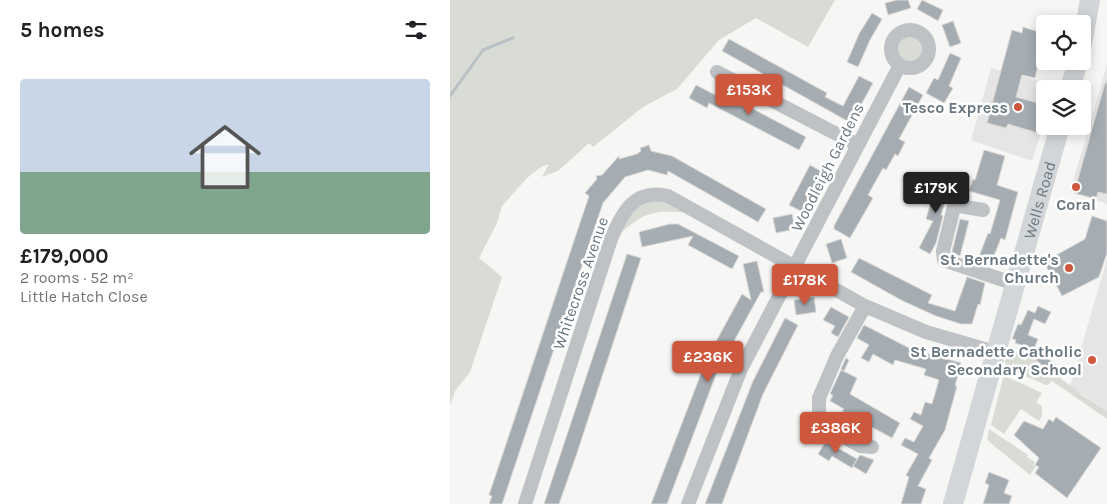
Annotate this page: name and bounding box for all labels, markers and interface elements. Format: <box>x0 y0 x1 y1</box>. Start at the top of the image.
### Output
map controls <box>1036 15 1091 135</box>
button: locate <box>1036 15 1091 70</box>
icon: filters <box>402 16 430 44</box>
text: 5 homes <box>20 18 105 42</box>
pin: £153K <box>714 74 784 116</box>
text: £153K <box>726 80 772 99</box>
button: layers <box>1036 80 1091 135</box>
place label: Tesco Express <box>903 98 1008 117</box>
street label: Woodleigh Gardens <box>787 100 868 235</box>
marker: Tesco Express <box>1012 101 1024 113</box>
icon: home <box>180 112 270 202</box>
street label: Wells Road <box>1020 159 1060 241</box>
pin: £179K <box>901 172 971 214</box>
text: £179K <box>914 178 958 197</box>
marker: Coral <box>1070 181 1082 193</box>
place label: Coral <box>1056 195 1096 214</box>
street label: Whitecross Avenue <box>549 214 612 352</box>
text: £179,000 <box>20 244 109 268</box>
place label: St. Bernadette's Church <box>940 250 1059 287</box>
marker: St. Bernadette's Church <box>1063 262 1075 274</box>
pin: £178K <box>770 264 840 306</box>
text: 2 rooms · 52 m² <box>20 268 134 287</box>
text: £178K <box>783 270 827 289</box>
text: Little Hatch Close <box>20 287 148 306</box>
pin: £236K <box>673 340 743 383</box>
place label: St Bernadette Catholic Secondary School <box>910 342 1082 379</box>
text: £236K <box>683 347 733 366</box>
marker: St Bernadette Catholic Secondary School <box>1086 354 1098 366</box>
pin: £386K <box>801 412 871 454</box>
text: £386K <box>811 418 861 437</box>

